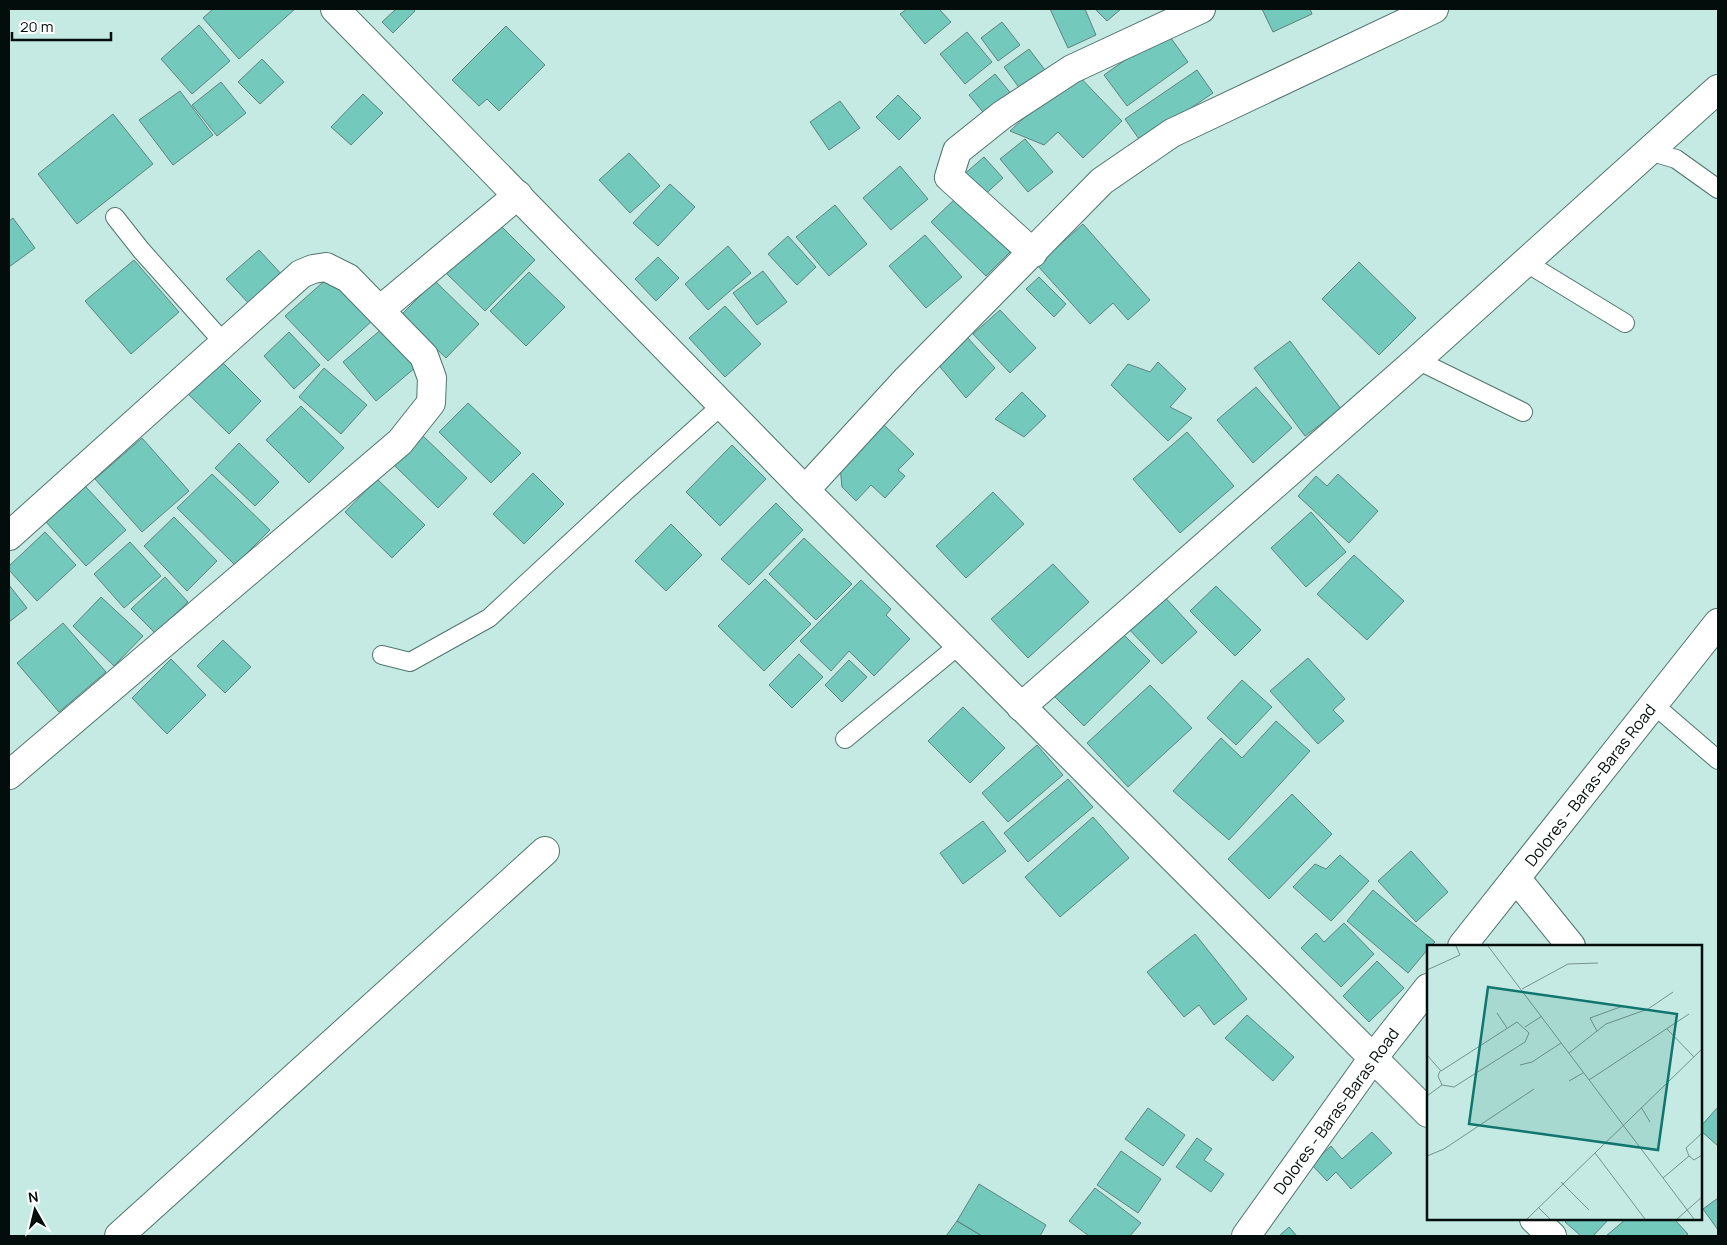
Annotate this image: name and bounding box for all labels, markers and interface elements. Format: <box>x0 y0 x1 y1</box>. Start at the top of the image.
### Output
scale bar <box>12 10 111 42</box>
text: 20 m <box>20 16 53 37</box>
street label: Dolores - Baras-Baras Road <box>1520 699 1660 871</box>
inset map <box>1427 945 1702 1220</box>
street label: Dolores - Baras-Baras Road <box>1268 1023 1404 1199</box>
north arrow <box>10 1185 60 1235</box>
text: N <box>27 1187 39 1207</box>

